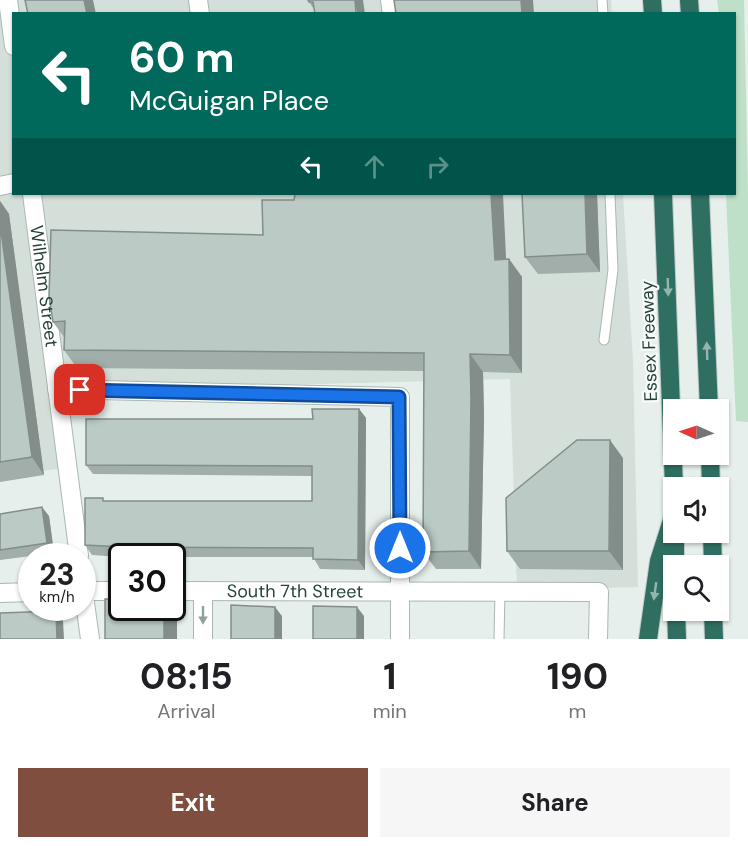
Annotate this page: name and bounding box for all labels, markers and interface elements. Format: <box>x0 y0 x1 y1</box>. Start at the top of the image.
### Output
text: 60 m <box>129 30 235 85</box>
icon: left <box>30 36 108 114</box>
text: McGuigan Place <box>129 83 329 118</box>
icon: left <box>295 150 328 183</box>
icon: ahead <box>358 150 391 183</box>
icon: right <box>421 150 454 183</box>
street label: Wilhelm Street <box>24 224 64 348</box>
one-way arrow <box>663 278 672 297</box>
street label: Essex Freeway <box>635 280 663 402</box>
one-way arrow <box>702 342 712 361</box>
pin <box>54 364 105 415</box>
icon: arrive <box>63 373 96 406</box>
north arrow <box>663 399 729 465</box>
map controls <box>663 399 729 621</box>
button: sound <box>663 477 729 543</box>
position arrow <box>368 516 432 580</box>
speed limit sign: 30 <box>108 543 186 621</box>
text: 23 <box>39 555 75 594</box>
button: search <box>663 555 729 621</box>
street label: South 7th Street <box>227 579 363 603</box>
one-way arrow <box>650 581 659 600</box>
text: km/h <box>39 587 75 607</box>
one-way arrow <box>198 605 208 624</box>
text: 08:15 <box>140 653 233 700</box>
text: 1 <box>383 653 396 700</box>
text: 190 <box>547 653 608 700</box>
text: Arrival <box>157 698 215 724</box>
text: min <box>373 698 407 724</box>
text: m <box>568 698 586 724</box>
button: Exit <box>18 768 368 837</box>
button: Share <box>380 768 730 837</box>

